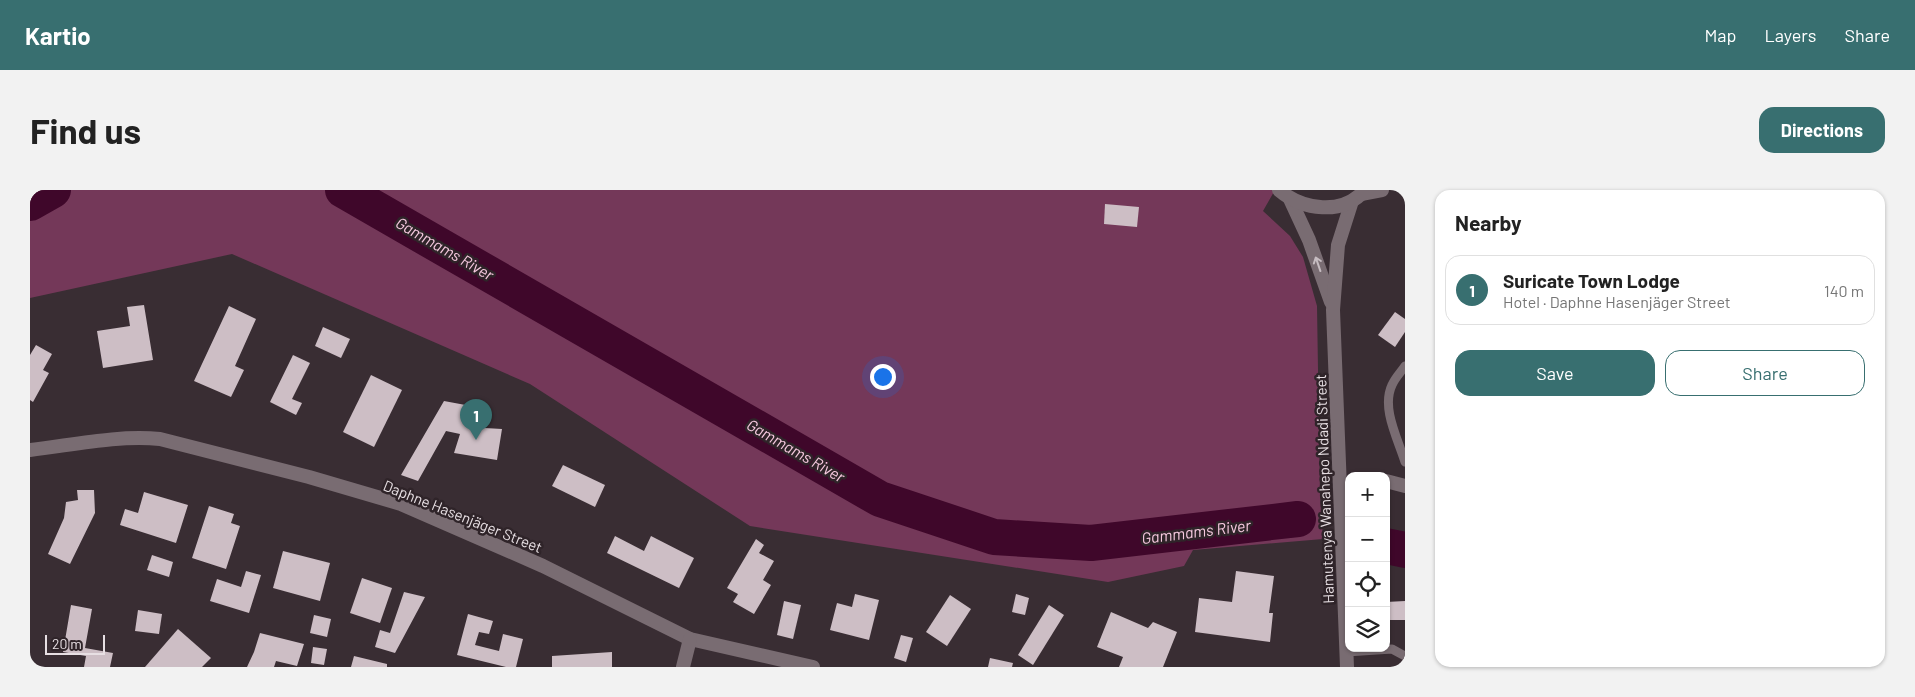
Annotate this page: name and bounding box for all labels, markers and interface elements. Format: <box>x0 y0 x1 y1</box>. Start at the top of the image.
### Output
text: Kartio <box>25 21 91 50</box>
text: Map <box>1704 24 1736 46</box>
text: Layers <box>1764 24 1817 46</box>
text: Share <box>1845 24 1890 46</box>
button: Directions <box>1759 107 1885 153</box>
text: Find us <box>30 109 141 151</box>
text: Nearby <box>1455 210 1521 235</box>
water label: Gammams River <box>393 212 498 284</box>
one-way arrow <box>1313 256 1322 272</box>
text: Suricate Town Lodge <box>1503 269 1680 292</box>
text: 1 <box>1469 281 1475 300</box>
text: 140 m <box>1824 281 1864 300</box>
text: Hotel · Daphne Hasenjäger Street <box>1503 292 1731 311</box>
button: Save <box>1455 350 1655 396</box>
button: Share <box>1665 350 1865 396</box>
your location <box>870 364 896 390</box>
street label: Hamutenya Wanahepo Ndadi Street <box>1311 374 1337 604</box>
pin: 1 <box>460 399 492 440</box>
water label: Gammams River <box>744 414 849 486</box>
map controls <box>1345 472 1390 652</box>
button: + <box>1345 472 1390 517</box>
street label: Daphne Hasenjäger Street <box>381 476 545 556</box>
water label: Gammams River <box>1140 515 1253 547</box>
button: − <box>1345 517 1390 562</box>
button: locate <box>1345 562 1390 607</box>
button: layers <box>1345 607 1390 652</box>
scale bar <box>45 632 105 655</box>
text: 20 m <box>52 635 82 652</box>

